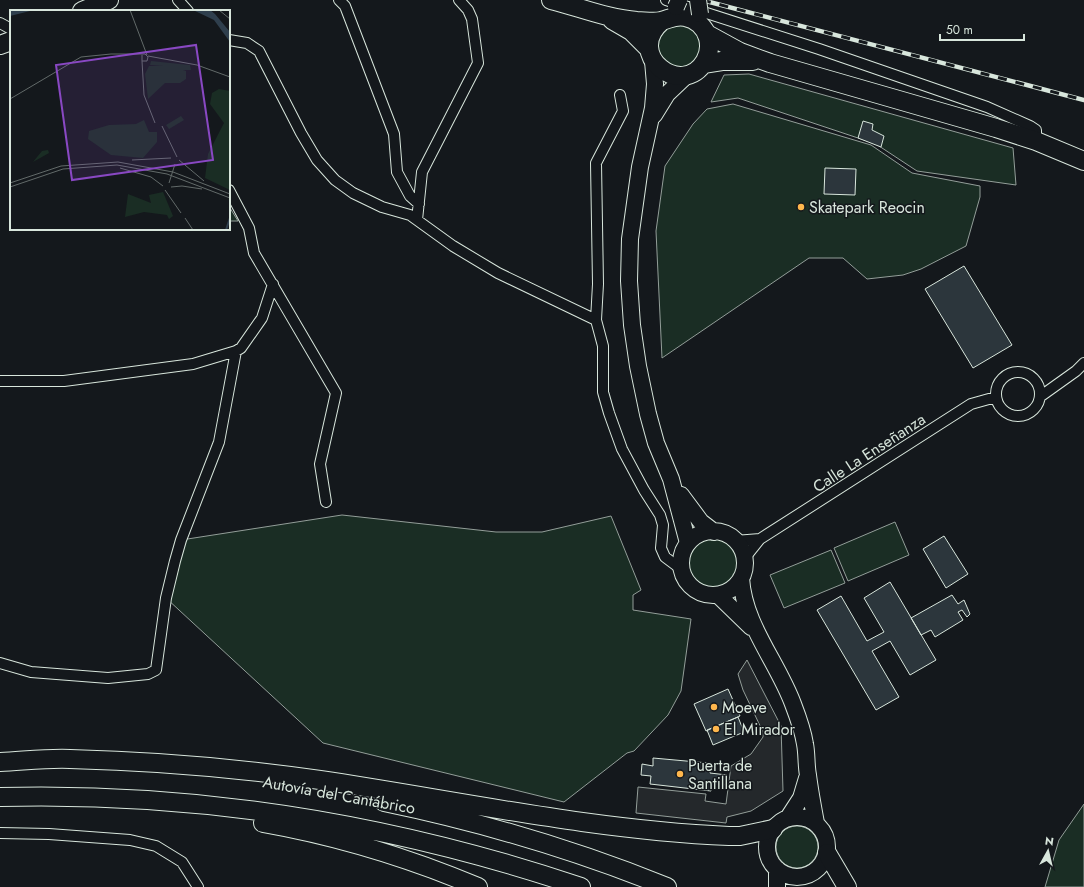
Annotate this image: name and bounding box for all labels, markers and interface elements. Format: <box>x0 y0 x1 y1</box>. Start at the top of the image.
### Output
inset map <box>10 10 230 230</box>
scale bar <box>940 16 1024 42</box>
text: 50 m <box>946 21 973 39</box>
place label: Skatepark Reocin <box>809 196 925 219</box>
marker: Skatepark Reocin <box>796 202 806 212</box>
street label: Calle La Enseñanza <box>808 408 930 498</box>
place label: Moeve <box>722 696 767 719</box>
marker: Moeve <box>709 702 719 712</box>
place label: El Mirador <box>724 718 795 741</box>
marker: El Mirador <box>711 724 721 734</box>
place label: Puerta de Santillana <box>688 754 752 795</box>
marker: Puerta de Santillana <box>675 769 685 779</box>
street label: Autovía del Cantábrico <box>261 770 417 820</box>
north arrow <box>1028 831 1068 871</box>
text: N <box>1044 833 1055 850</box>

